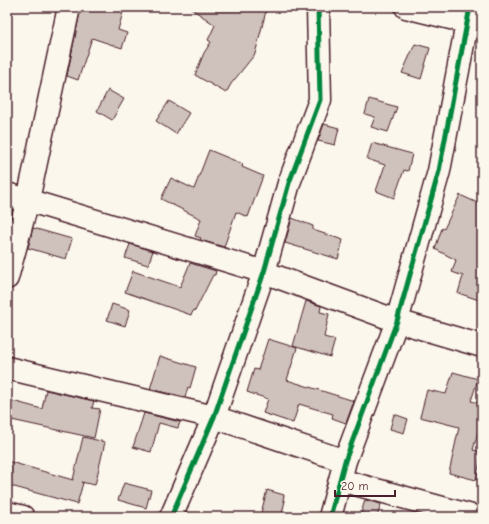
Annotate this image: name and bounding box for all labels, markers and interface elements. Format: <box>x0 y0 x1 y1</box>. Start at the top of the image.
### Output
scale bar <box>335 472 395 498</box>
text: 20 m <box>341 479 369 493</box>

